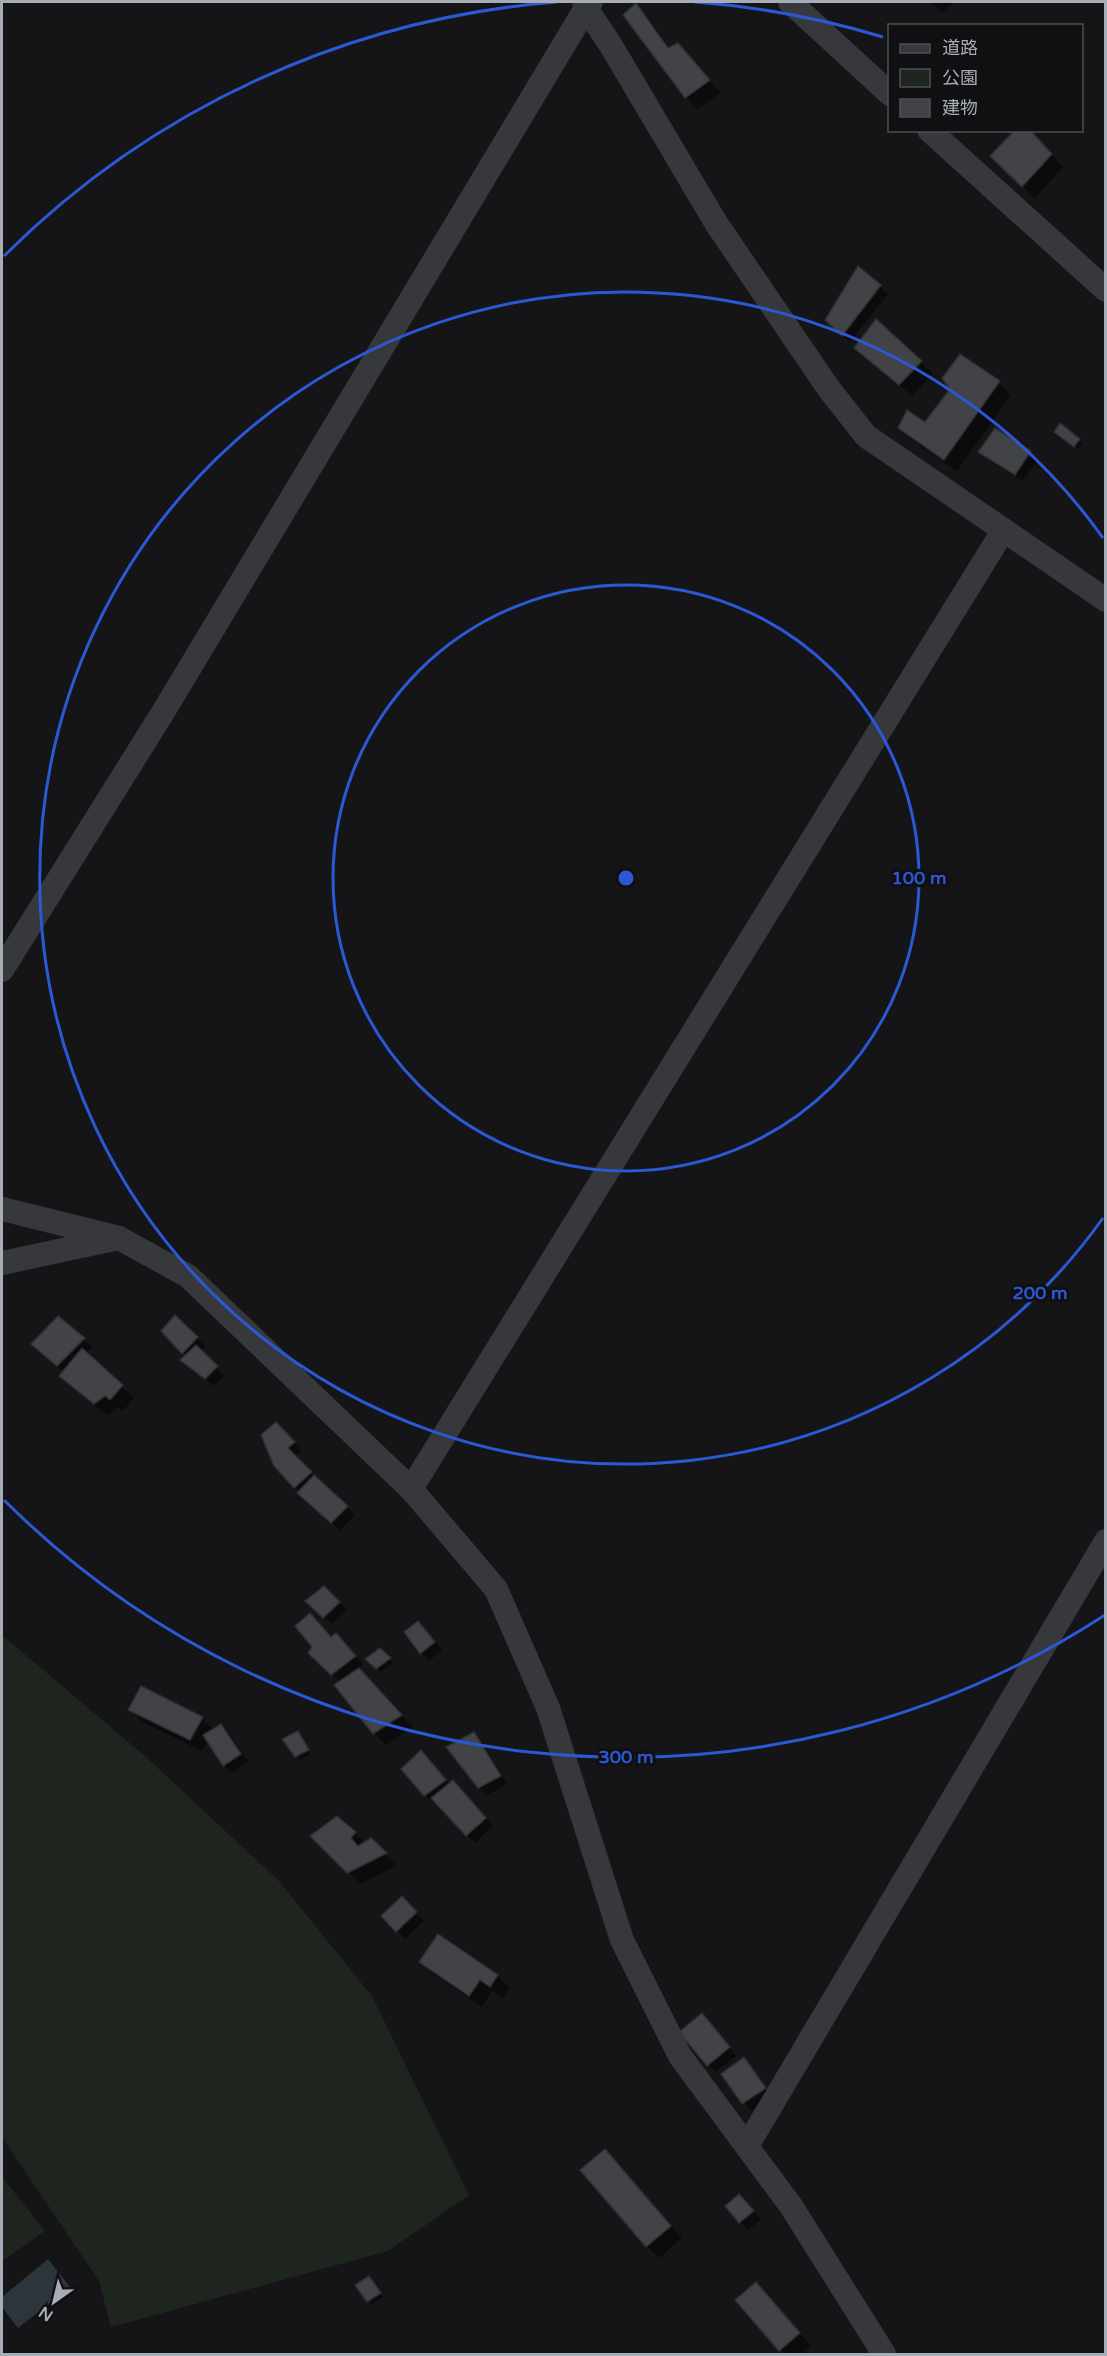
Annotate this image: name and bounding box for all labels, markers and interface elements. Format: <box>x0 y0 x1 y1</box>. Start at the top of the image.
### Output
legend <box>888 24 1083 132</box>
text: 道路 <box>942 37 978 59</box>
text: 公園 <box>942 67 978 89</box>
text: 建物 <box>942 97 978 119</box>
text: 100 m <box>891 867 947 889</box>
centre of rings <box>616 868 636 888</box>
text: 200 m <box>1012 1282 1068 1304</box>
text: 300 m <box>598 1746 654 1768</box>
north arrow <box>24 2272 84 2332</box>
text: N <box>35 2302 57 2325</box>

